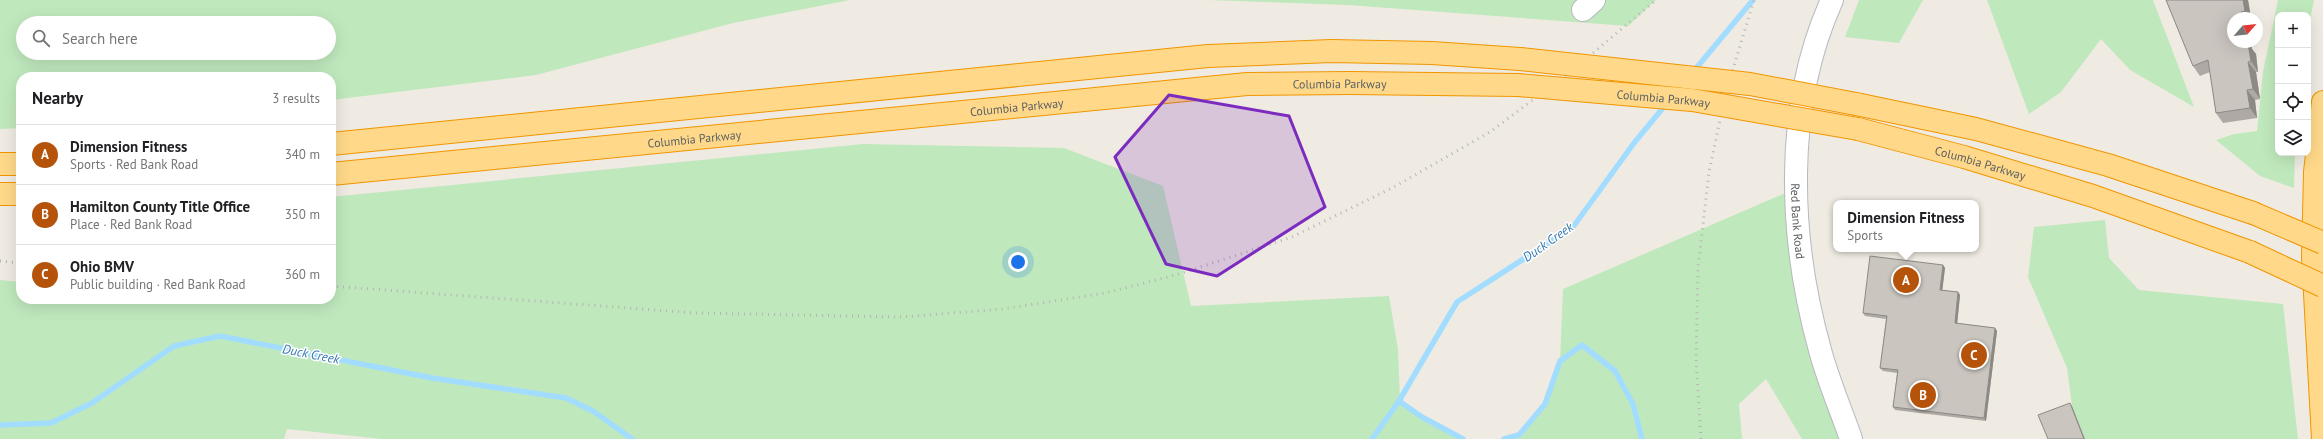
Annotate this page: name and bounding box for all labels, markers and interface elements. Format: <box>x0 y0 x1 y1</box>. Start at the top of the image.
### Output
north arrow <box>2227 12 2263 48</box>
map controls <box>2275 12 2311 156</box>
button: + <box>2275 12 2311 48</box>
search box <box>16 16 336 60</box>
icon: search <box>30 27 52 49</box>
text: Search here <box>62 29 138 48</box>
button: − <box>2275 48 2311 84</box>
street label: Columbia Parkway <box>1293 75 1387 91</box>
button: locate <box>2275 84 2311 120</box>
street label: Columbia Parkway <box>1616 86 1712 111</box>
text: Nearby <box>32 87 83 109</box>
text: 3 results <box>272 90 320 107</box>
street label: Columbia Parkway <box>969 95 1065 119</box>
button: layers <box>2275 120 2311 156</box>
street label: Columbia Parkway <box>647 126 742 150</box>
text: Dimension Fitness <box>70 137 187 156</box>
street label: Columbia Parkway <box>1933 142 2028 183</box>
text: A <box>41 146 49 163</box>
text: 340 m <box>285 146 320 163</box>
text: Sports · Red Bank Road <box>70 156 198 173</box>
street label: Red Bank Road <box>1788 183 1809 260</box>
text: Hamilton County Title Office <box>70 197 250 216</box>
popup <box>1833 200 1979 252</box>
text: B <box>41 206 49 223</box>
text: 350 m <box>285 206 320 223</box>
text: Dimension Fitness <box>1847 208 1965 227</box>
text: Place · Red Bank Road <box>70 216 192 233</box>
water label: Duck Creek <box>1519 218 1578 266</box>
text: Sports <box>1847 227 1883 244</box>
your location <box>1008 252 1028 272</box>
text: Ohio BMV <box>70 257 134 276</box>
pin: A <box>1893 265 1919 295</box>
text: C <box>41 266 49 283</box>
text: 360 m <box>285 266 320 283</box>
text: Public building · Red Bank Road <box>70 276 246 293</box>
water label: Duck Creek <box>281 340 342 368</box>
pin: C <box>1961 340 1987 370</box>
pin: B <box>1910 380 1936 410</box>

